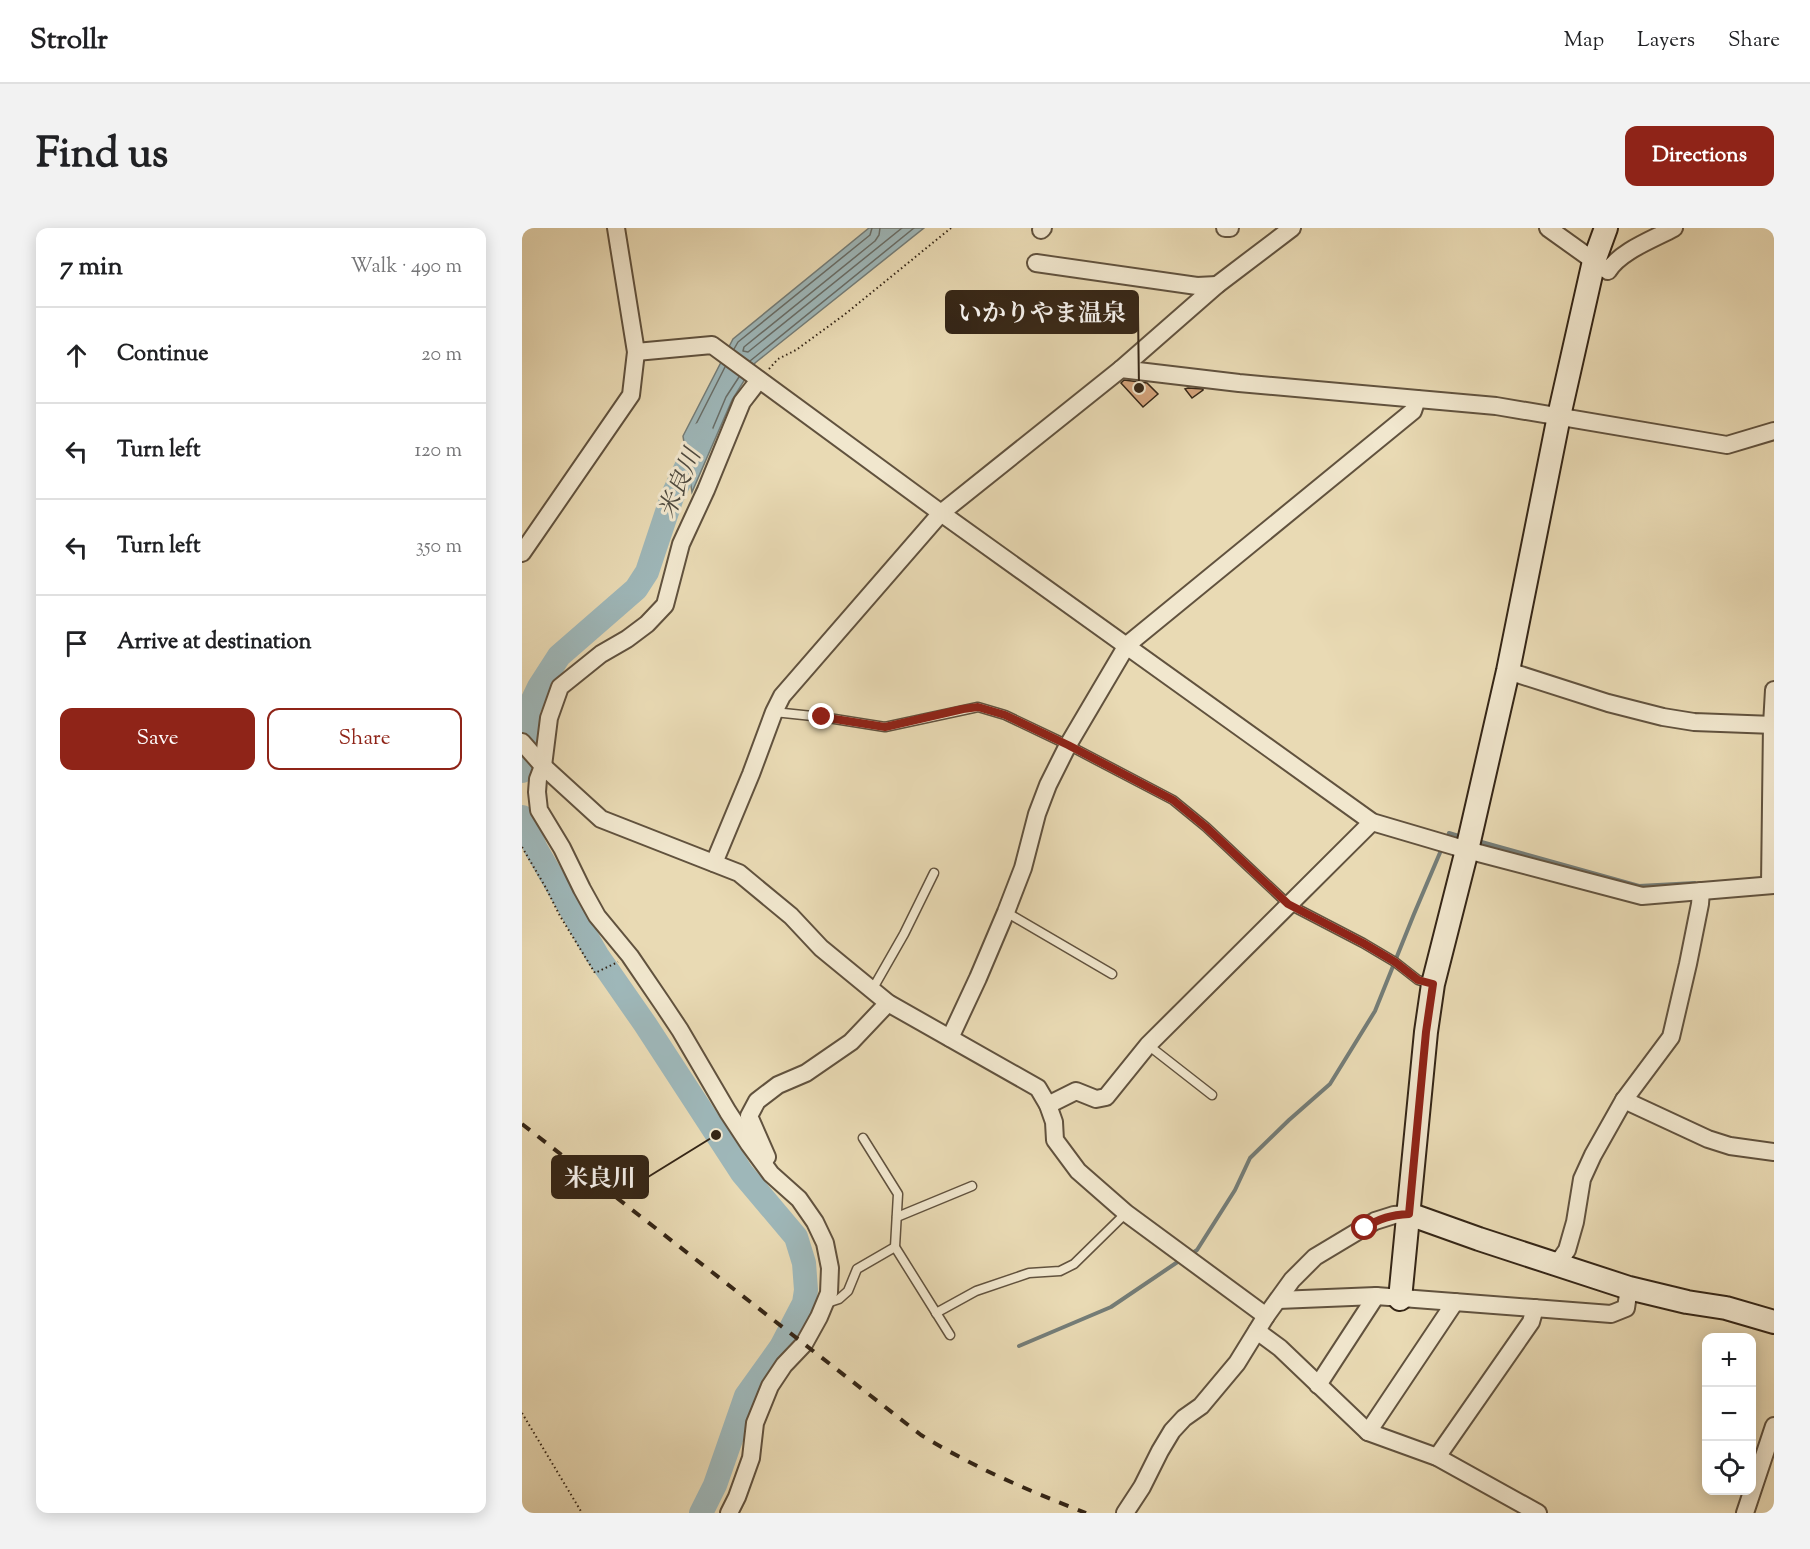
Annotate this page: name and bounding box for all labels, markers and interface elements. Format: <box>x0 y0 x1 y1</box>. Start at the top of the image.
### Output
text: Strollr <box>30 21 108 61</box>
text: Map <box>1564 26 1604 56</box>
text: Layers <box>1637 26 1695 56</box>
text: Share <box>1728 26 1780 56</box>
text: Find us <box>36 126 168 186</box>
button: Directions <box>1625 126 1774 186</box>
text: 7 min <box>60 249 123 286</box>
text: Walk · 490 m <box>351 253 462 282</box>
callout: いかりやま温泉 <box>946 291 1138 333</box>
text: いかりやま温泉 <box>958 298 1126 332</box>
icon: ahead <box>60 339 93 372</box>
text: Continue <box>117 339 208 371</box>
text: 20 m <box>421 341 462 370</box>
icon: left <box>60 435 93 468</box>
text: Turn left <box>117 435 200 467</box>
text: 120 m <box>414 437 462 466</box>
water label: 米良川 <box>651 441 712 524</box>
icon: left <box>60 531 93 564</box>
text: Turn left <box>117 531 200 563</box>
text: 350 m <box>416 533 462 562</box>
icon: arrive <box>60 627 93 660</box>
text: Arrive at destination <box>117 627 312 659</box>
route end <box>808 703 834 729</box>
button: Save <box>60 708 255 770</box>
button: Share <box>267 708 462 770</box>
callout: 米良川 <box>552 1156 648 1198</box>
text: 米良川 <box>564 1163 636 1197</box>
route start <box>1351 1214 1377 1240</box>
map controls <box>1702 1333 1756 1495</box>
button: + <box>1702 1333 1756 1387</box>
button: − <box>1702 1387 1756 1441</box>
button: locate <box>1702 1441 1756 1495</box>

